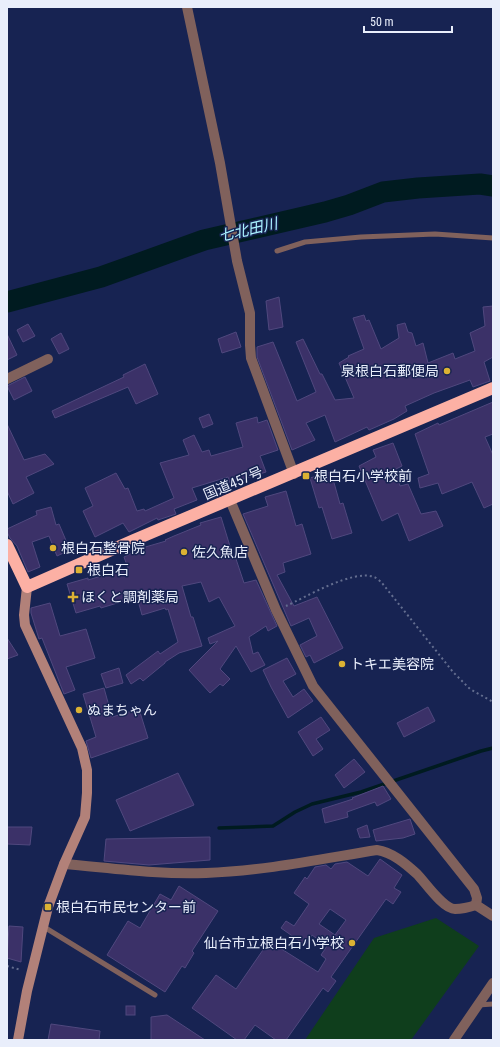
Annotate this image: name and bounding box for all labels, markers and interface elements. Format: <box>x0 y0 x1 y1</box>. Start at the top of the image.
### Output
scale bar <box>364 8 452 34</box>
text: 50 m <box>370 15 394 29</box>
water label: 七北田川 <box>217 214 281 246</box>
place label: 泉根白石郵便局 <box>341 363 439 379</box>
marker: 泉根白石郵便局 <box>442 366 452 376</box>
street label: 国道457号 <box>201 463 265 503</box>
place label: 根白石小学校前 <box>314 468 412 484</box>
marker: 根白石小学校前 <box>301 471 311 481</box>
place label: 根白石整骨院 <box>61 540 145 556</box>
marker: 根白石整骨院 <box>48 543 58 553</box>
place label: 佐久魚店 <box>192 544 248 560</box>
marker: 佐久魚店 <box>179 547 189 557</box>
place label: 根白石 <box>87 562 129 578</box>
marker: 根白石 <box>74 565 84 575</box>
place label: ほくと調剤薬局 <box>81 589 179 605</box>
marker: ほくと調剤薬局 <box>68 592 78 602</box>
place label: トキエ美容院 <box>350 656 434 672</box>
marker: トキエ美容院 <box>337 659 347 669</box>
place label: ぬまちゃん <box>87 702 157 718</box>
marker: ぬまちゃん <box>74 705 84 715</box>
place label: 根白石市民センター前 <box>56 899 196 915</box>
marker: 根白石市民センター前 <box>43 902 53 912</box>
place label: 仙台市立根白石小学校 <box>204 935 344 951</box>
marker: 仙台市立根白石小学校 <box>347 938 357 948</box>

